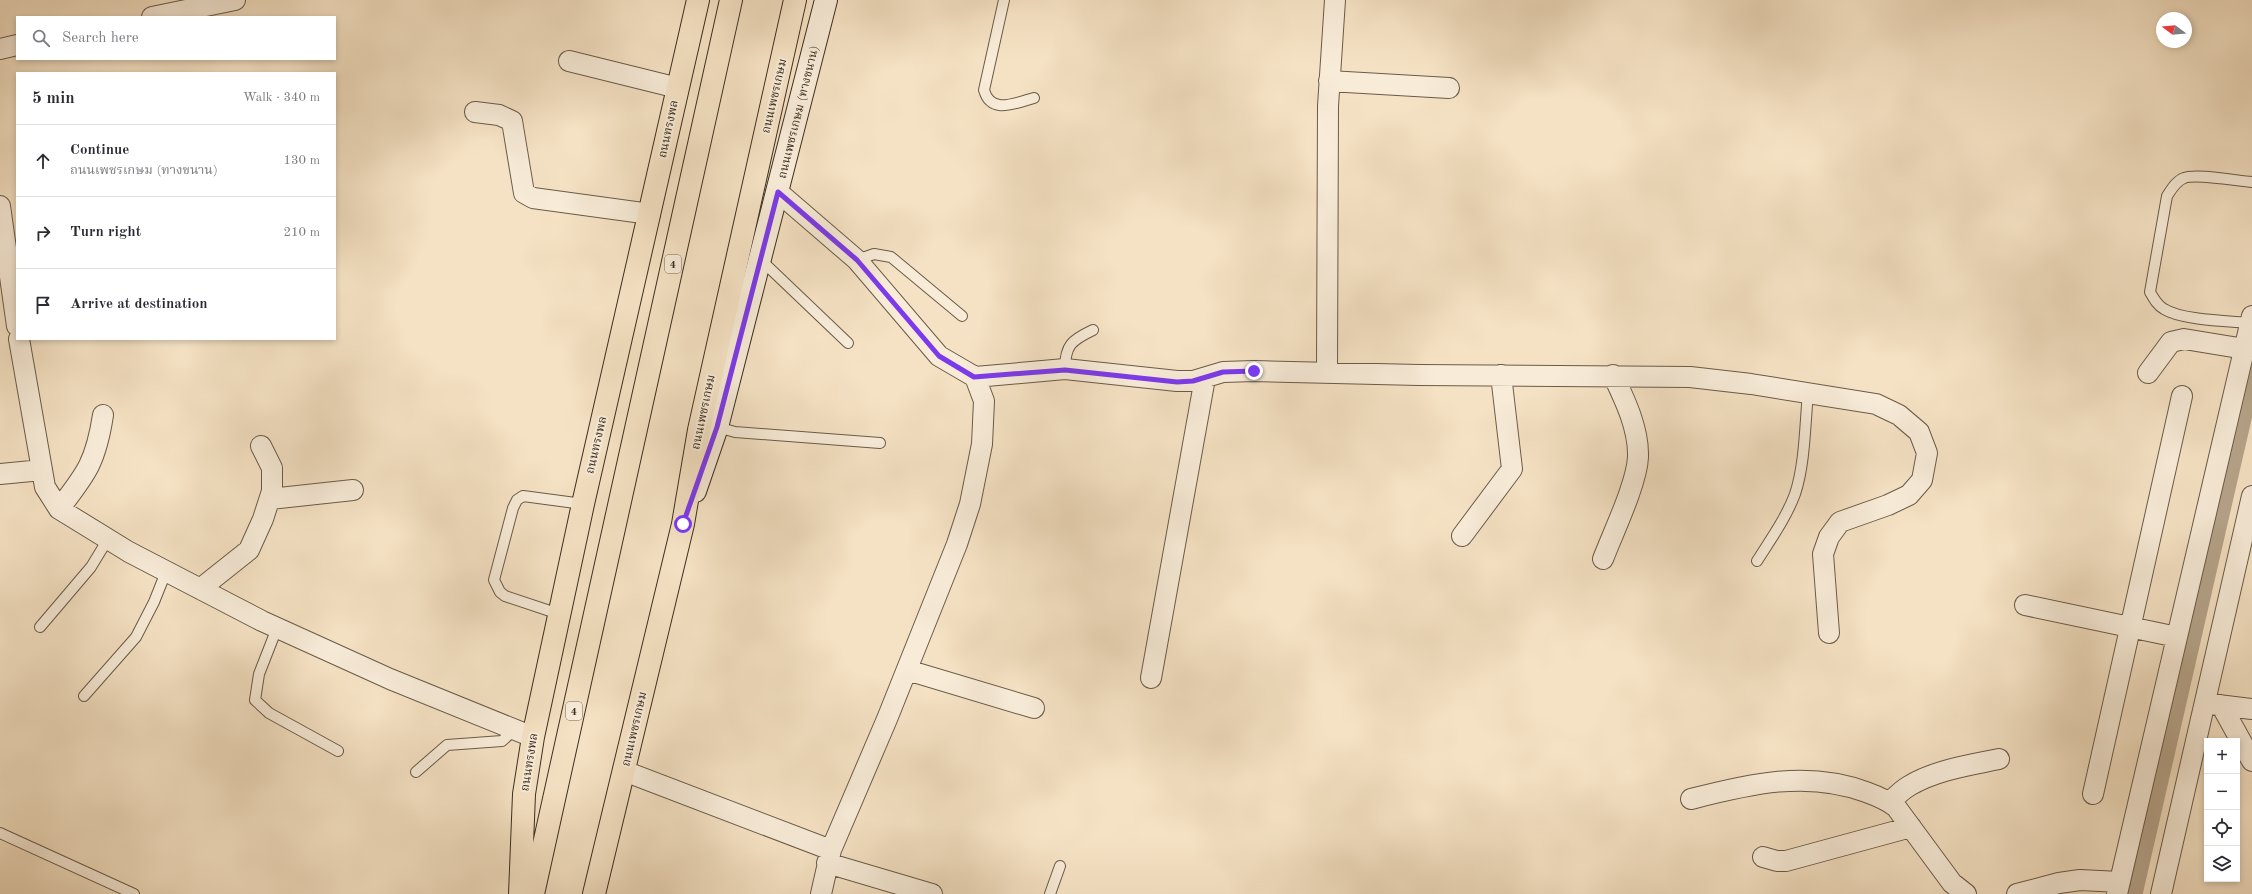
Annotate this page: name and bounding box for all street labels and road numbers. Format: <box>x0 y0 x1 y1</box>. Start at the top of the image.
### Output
street label: ถนนเพชรเกษม (ทางขนาน) <box>776 44 821 180</box>
street label: ถนนเพชรเกษม <box>761 58 789 135</box>
street label: ถนนทรงพล <box>657 99 681 159</box>
road number: 4 <box>665 255 681 273</box>
street label: ถนนเพชรเกษม <box>690 374 718 451</box>
street label: ถนนทรงพล <box>585 415 609 475</box>
street label: ถนนเพชรเกษม <box>621 691 649 768</box>
road number: 4 <box>566 702 582 720</box>
street label: ถนนทรงพล <box>519 732 541 792</box>

